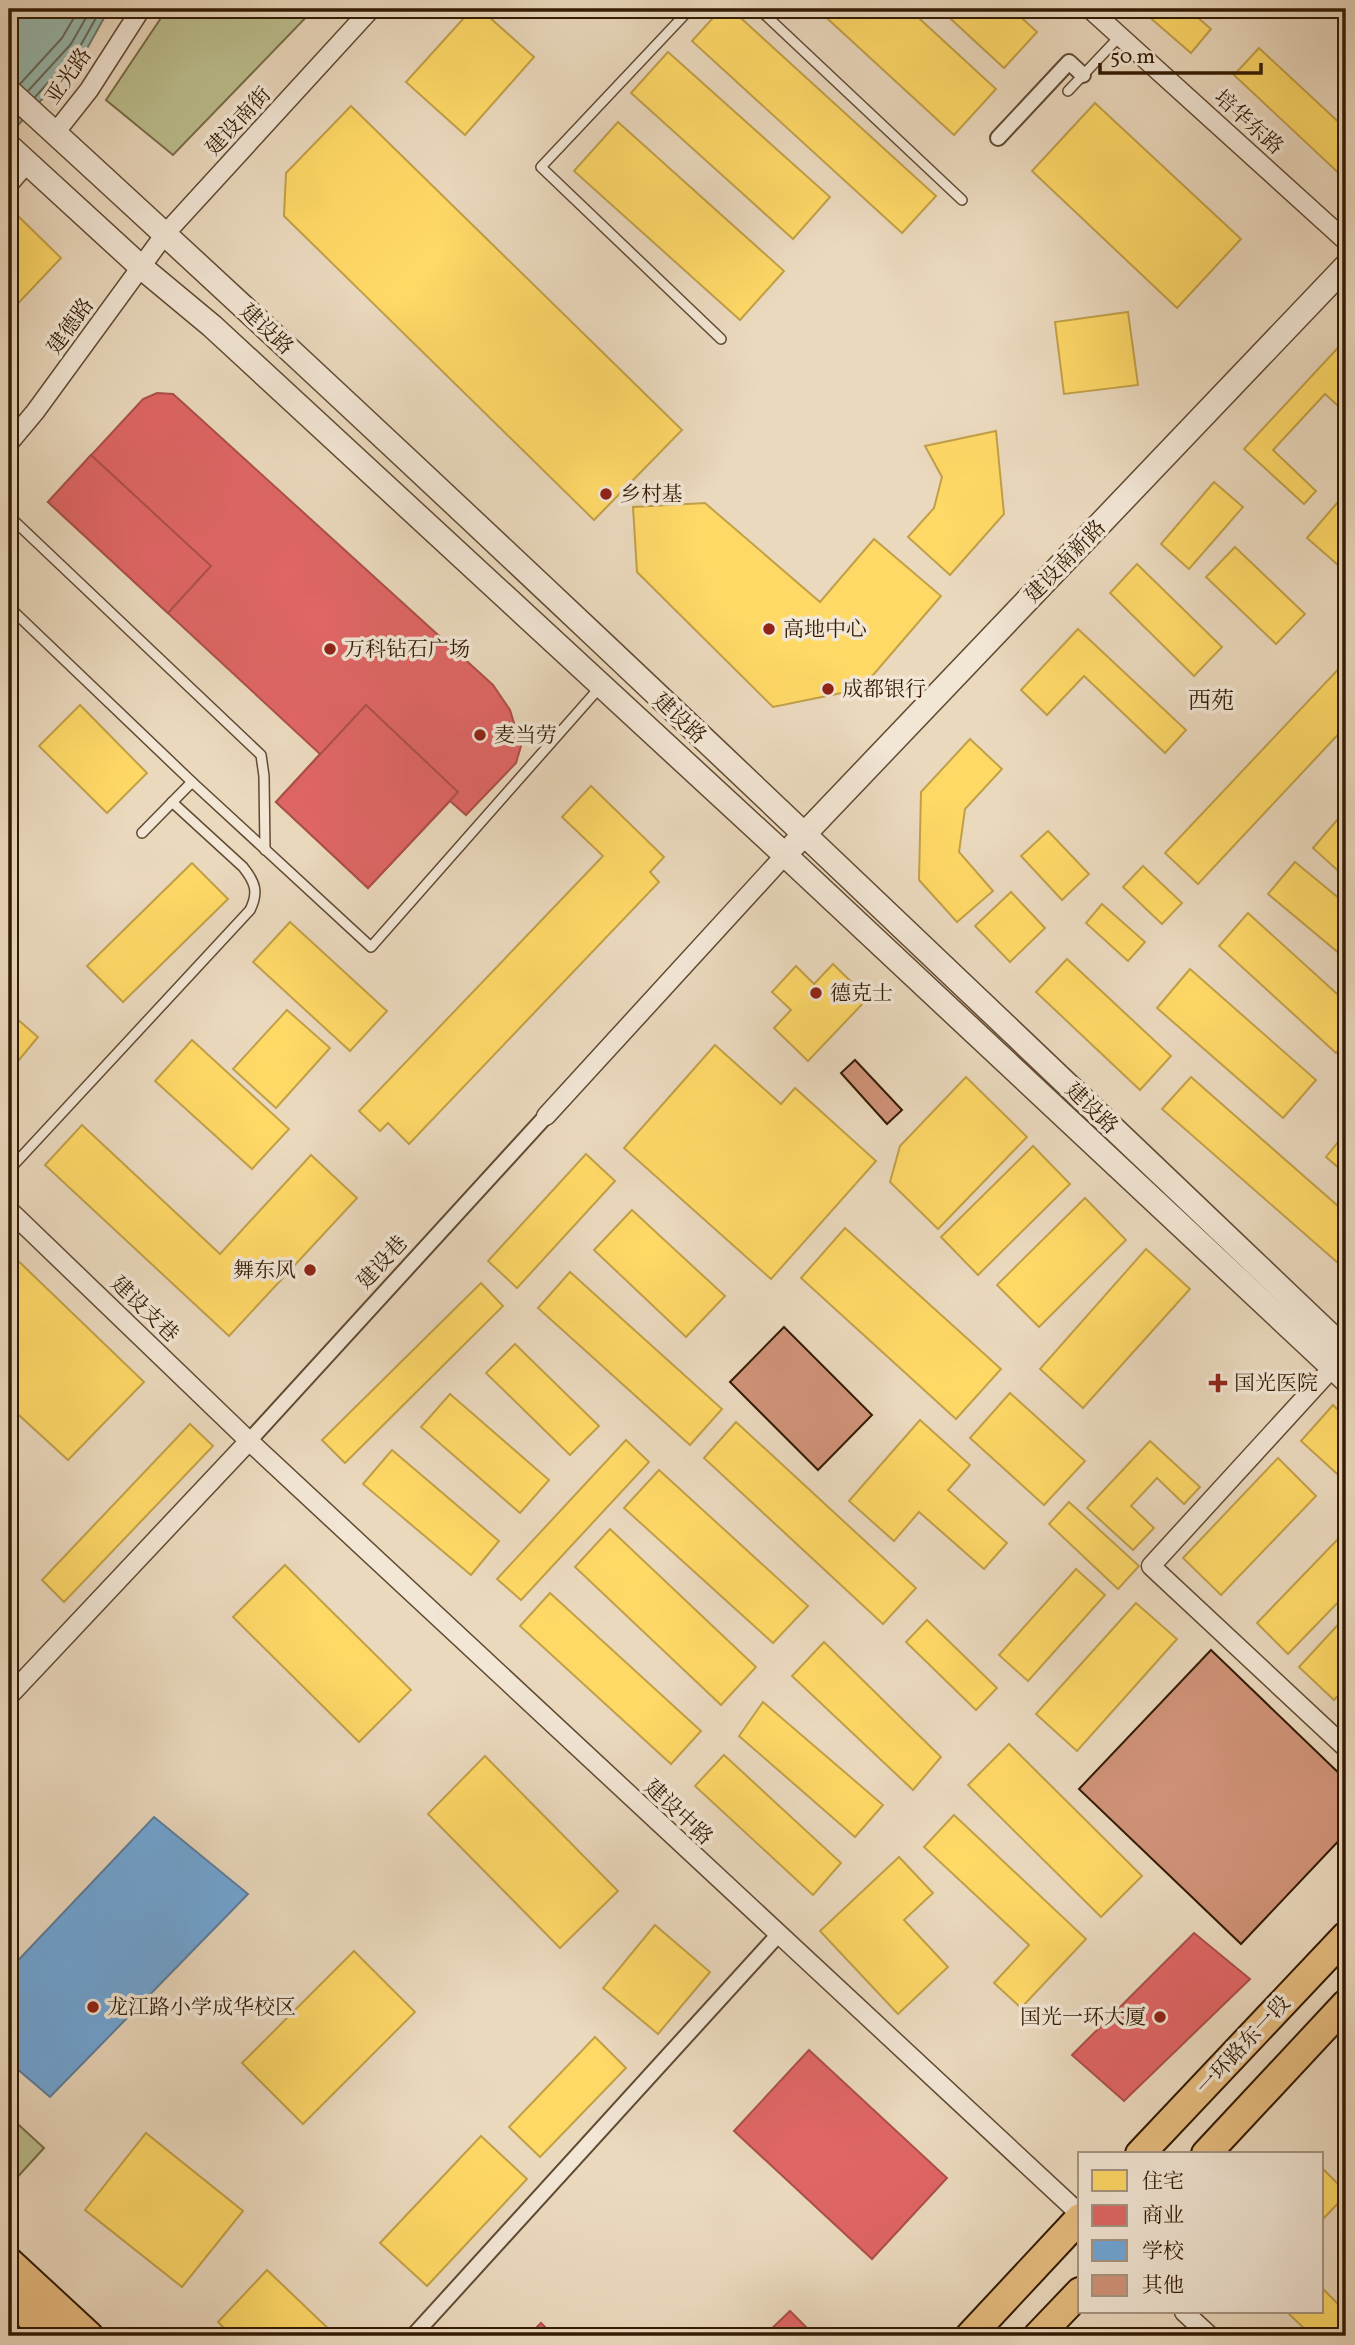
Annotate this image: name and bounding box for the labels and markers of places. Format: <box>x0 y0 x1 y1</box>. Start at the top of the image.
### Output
place label: 乡村基 <box>620 481 683 510</box>
marker: 乡村基 <box>598 486 614 502</box>
place label: 高地中心 <box>783 616 867 645</box>
marker: 高地中心 <box>761 621 777 637</box>
place label: 万科钻石广场 <box>344 636 470 665</box>
marker: 万科钻石广场 <box>322 641 338 657</box>
place label: 成都银行 <box>842 676 926 705</box>
marker: 成都银行 <box>820 681 836 697</box>
place label: 麦当劳 <box>494 722 557 751</box>
marker: 麦当劳 <box>472 727 488 743</box>
place label: 德克士 <box>830 980 893 1009</box>
marker: 德克士 <box>808 985 824 1001</box>
place label: 舞东风 <box>233 1257 296 1286</box>
marker: 舞东风 <box>302 1262 318 1278</box>
place label: 国光医院 <box>1234 1370 1318 1399</box>
marker: 国光医院 <box>1208 1373 1228 1393</box>
place label: 龙江路小学成华校区 <box>107 1994 296 2023</box>
marker: 龙江路小学成华校区 <box>85 1999 101 2015</box>
place label: 国光一环大厦 <box>1020 2004 1146 2033</box>
marker: 国光一环大厦 <box>1152 2009 1168 2025</box>

